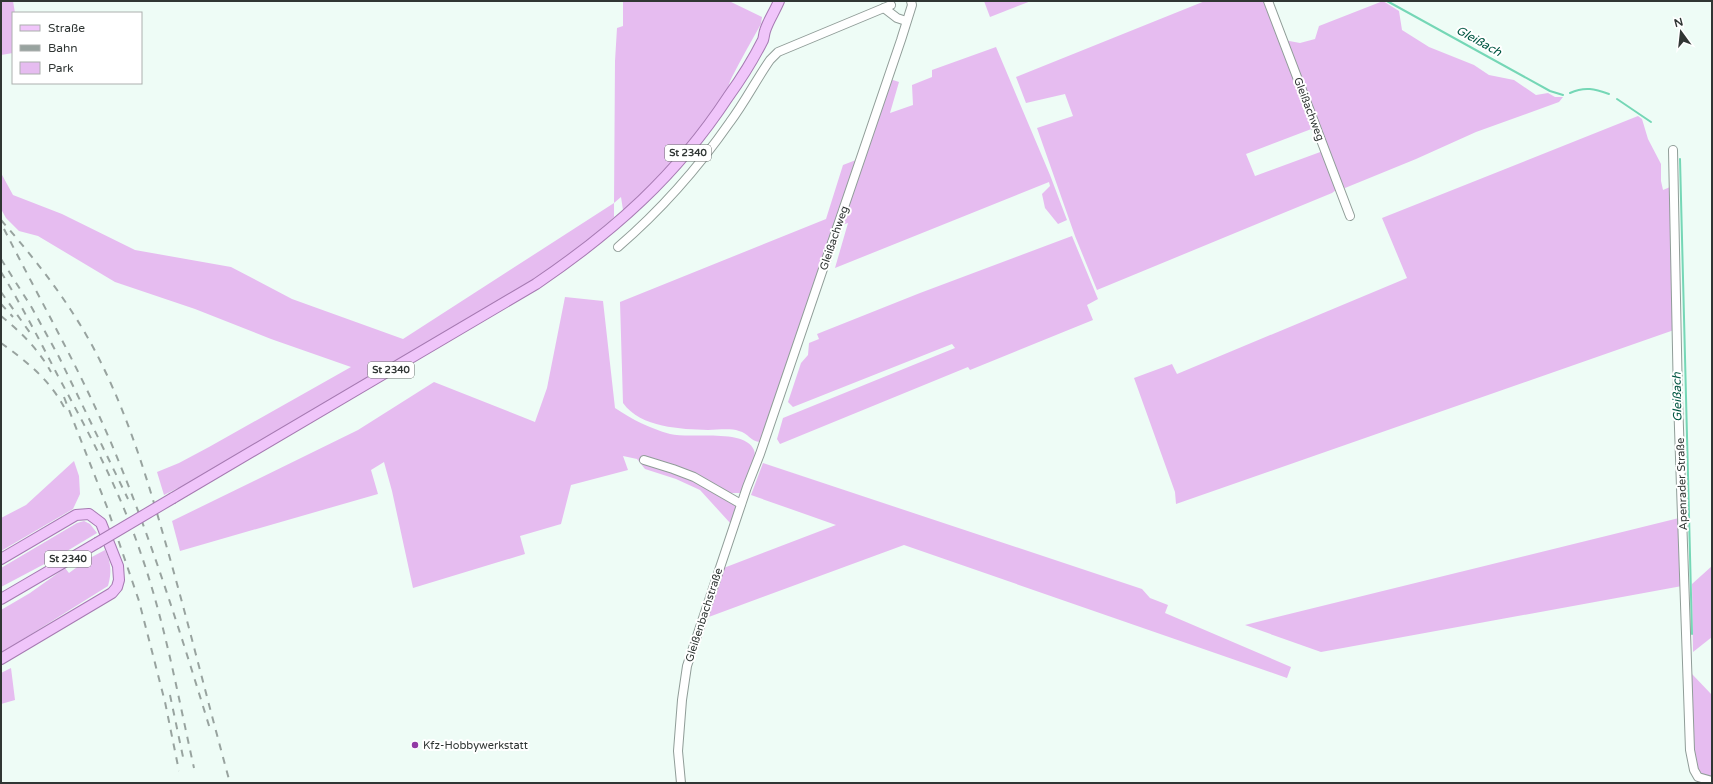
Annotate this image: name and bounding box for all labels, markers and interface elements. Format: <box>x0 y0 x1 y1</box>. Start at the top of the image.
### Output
legend <box>12 12 142 84</box>
north arrow <box>1661 12 1701 52</box>
text: N <box>1673 15 1684 30</box>
text: Straße <box>48 21 85 35</box>
water label: Gleißach <box>1454 23 1505 59</box>
text: Bahn <box>48 41 78 55</box>
text: Park <box>48 61 74 75</box>
street label: Gleißachweg <box>1291 75 1327 143</box>
road number: St 2340 <box>665 145 711 161</box>
street label: Gleißachweg <box>817 204 851 272</box>
road number: St 2340 <box>368 362 414 378</box>
water label: Gleißach <box>1670 371 1684 422</box>
street label: Apenrader Straße <box>1674 437 1690 531</box>
road number: St 2340 <box>45 551 91 567</box>
street label: Gleißenbachstraße <box>683 566 725 664</box>
place label: Kfz-Hobbywerkstatt <box>423 739 528 752</box>
marker: Kfz-Hobbywerkstatt <box>410 740 420 750</box>

